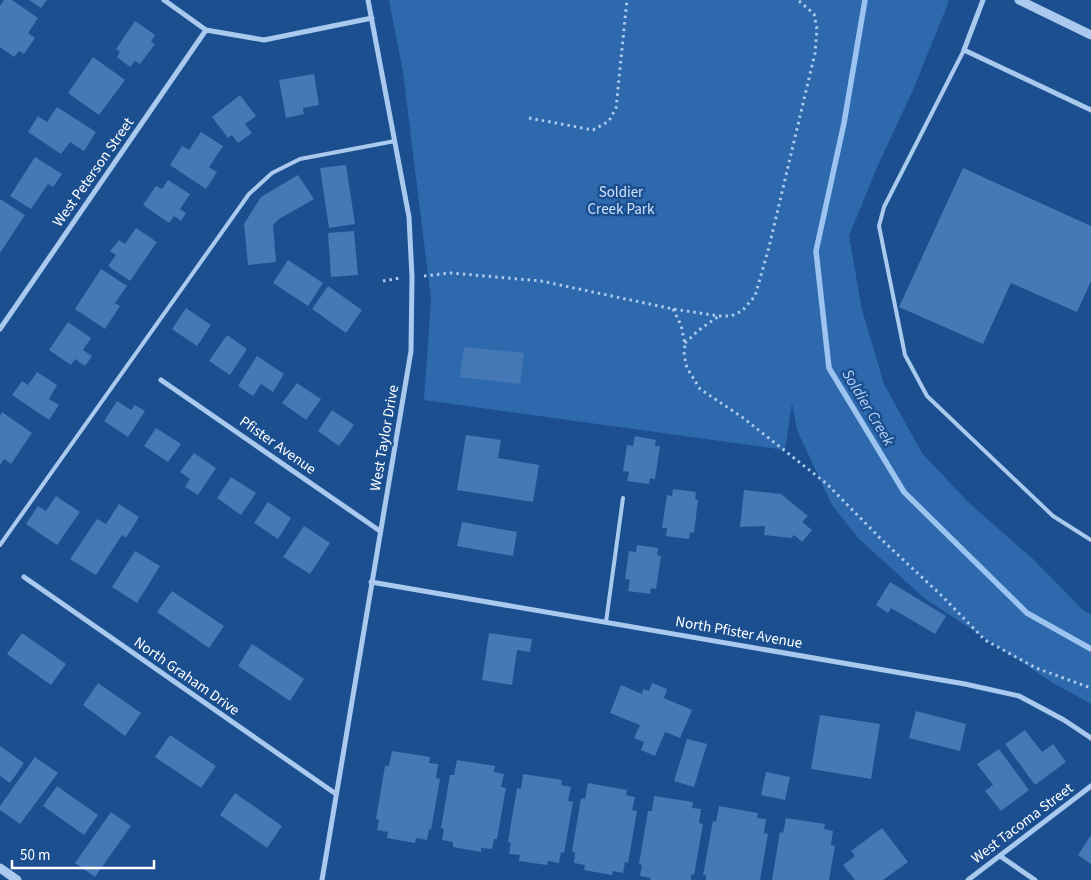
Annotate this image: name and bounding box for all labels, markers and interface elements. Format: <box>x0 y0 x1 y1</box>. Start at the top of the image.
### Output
street label: West Peterson Street <box>48 113 139 231</box>
park label: Soldier Creek Park <box>588 182 655 220</box>
water label: Soldier Creek <box>837 365 900 450</box>
street label: West Taylor Drive <box>365 383 404 493</box>
street label: Pfister Avenue <box>235 411 320 480</box>
street label: North Pfister Avenue <box>674 611 804 654</box>
street label: North Graham Drive <box>130 632 244 721</box>
street label: West Tacoma Street <box>967 778 1078 869</box>
scale bar <box>12 838 155 870</box>
text: 50 m <box>20 845 50 866</box>

